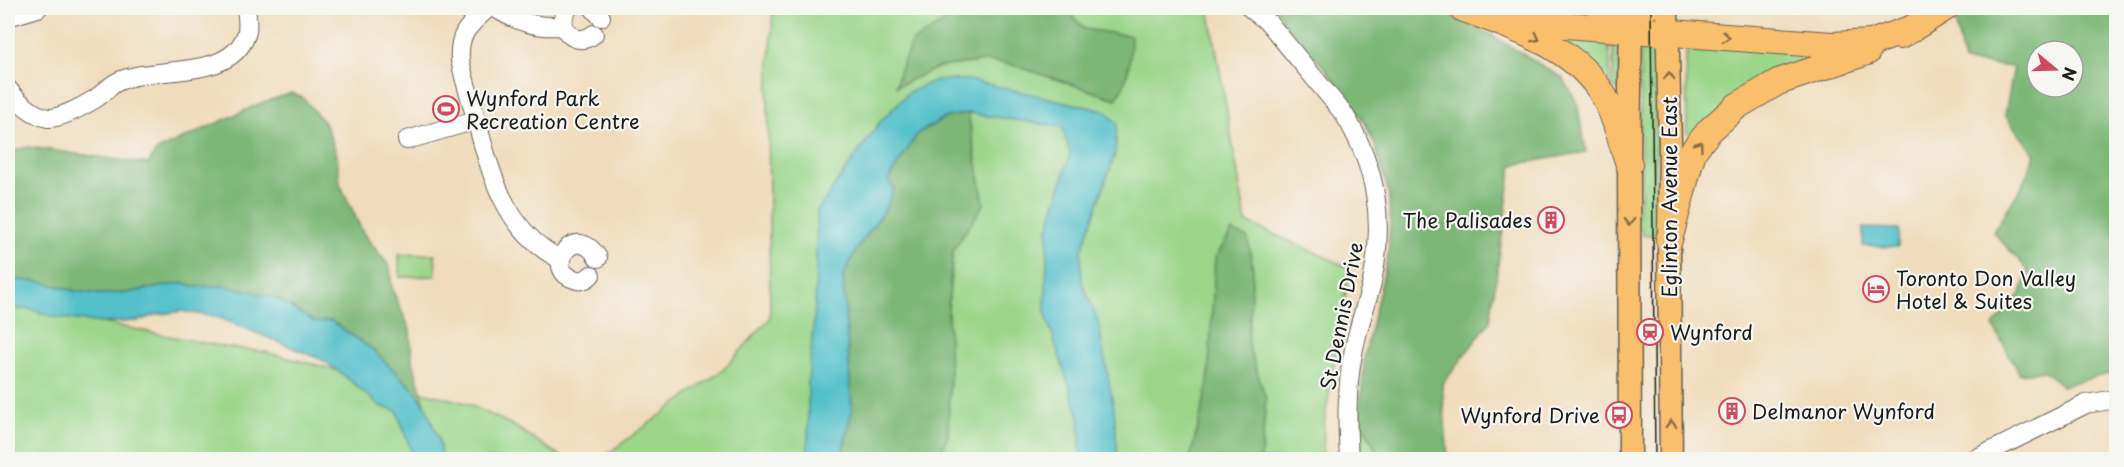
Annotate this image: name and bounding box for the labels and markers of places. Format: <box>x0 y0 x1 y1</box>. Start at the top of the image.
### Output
place label: Wynford Park Recreation Centre <box>466 83 640 136</box>
sports icon: Wynford Park Recreation Centre <box>431 94 461 124</box>
place label: The Palisades <box>1403 205 1532 235</box>
building icon: The Palisades <box>1536 205 1566 235</box>
place label: Toronto Don Valley Hotel & Suites <box>1896 263 2076 316</box>
hotel icon: Toronto Don Valley Hotel & Suites <box>1861 274 1891 304</box>
station icon: Wynford <box>1635 317 1665 347</box>
place label: Wynford <box>1670 317 1753 347</box>
building icon: Delmanor Wynford <box>1717 396 1747 426</box>
place label: Delmanor Wynford <box>1752 396 1935 426</box>
place label: Wynford Drive <box>1460 400 1600 430</box>
bus stop icon: Wynford Drive <box>1604 400 1634 430</box>

